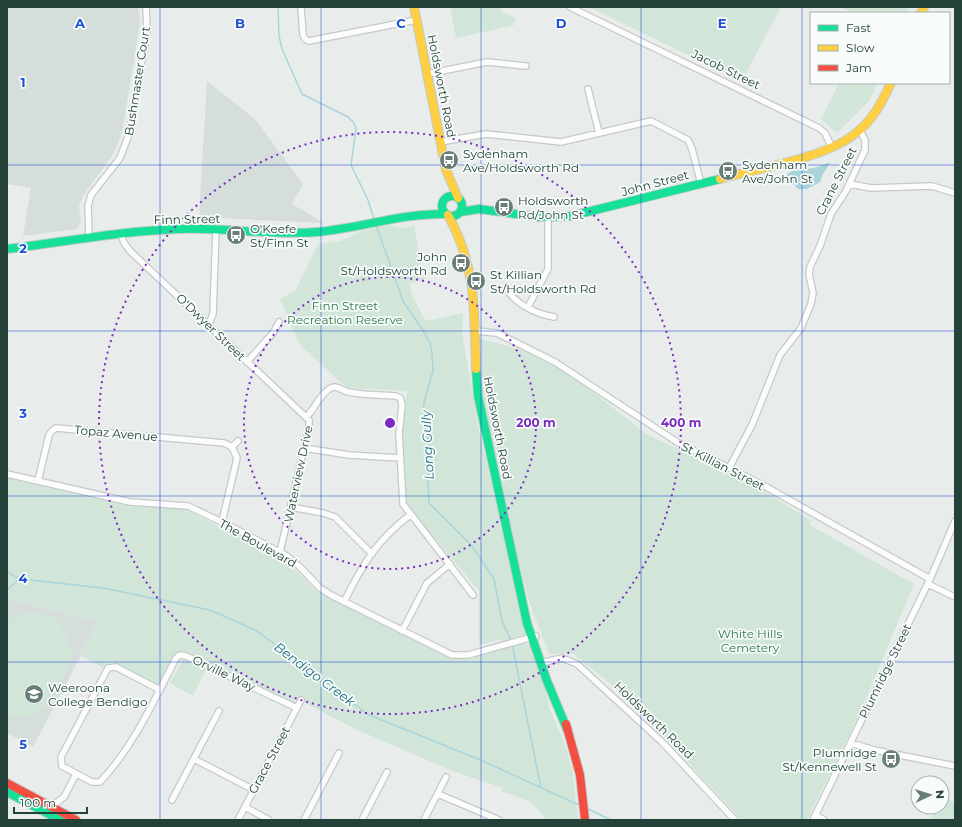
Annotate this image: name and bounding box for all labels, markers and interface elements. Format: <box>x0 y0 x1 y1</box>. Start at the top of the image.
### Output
legend <box>810 12 950 84</box>
text: A <box>74 15 86 31</box>
text: B <box>235 15 245 31</box>
text: C <box>396 15 406 31</box>
text: D <box>556 15 567 31</box>
text: E <box>718 15 727 31</box>
text: Fast <box>846 20 871 35</box>
street label: Bushmaster Court <box>121 25 153 137</box>
street label: Holdsworth Road <box>425 33 459 139</box>
text: Slow <box>846 40 875 55</box>
street label: Jacob Street <box>688 45 763 92</box>
text: Jam <box>845 60 872 75</box>
text: 1 <box>20 74 26 90</box>
street label: Crane Street <box>812 144 860 218</box>
place label: Sydenham Ave/Holdsworth Rd <box>463 146 579 175</box>
bus stop icon: Sydenham Ave/Holdsworth Rd <box>438 149 460 171</box>
place label: Sydenham Ave/John St <box>742 157 813 186</box>
bus stop icon: Sydenham Ave/John St <box>717 160 739 182</box>
street label: John Street <box>619 167 690 199</box>
place label: Holdsworth Rd/John St <box>518 193 588 222</box>
bus stop icon: Holdsworth Rd/John St <box>493 196 515 218</box>
street label: Finn Street <box>154 211 220 227</box>
place label: O'Keefe St/Finn St <box>250 221 309 250</box>
bus stop icon: O'Keefe St/Finn St <box>225 224 247 246</box>
text: 2 <box>19 240 27 256</box>
place label: John St/Holdsworth Rd <box>341 249 447 278</box>
bus stop icon: John St/Holdsworth Rd <box>450 252 472 274</box>
place label: St Killian St/Holdsworth Rd <box>490 267 596 296</box>
bus stop icon: St Killian St/Holdsworth Rd <box>465 270 487 292</box>
street label: O'Dwyer Street <box>173 290 249 364</box>
park label: Finn Street Recreation Reserve <box>287 298 403 327</box>
street label: Holdsworth Road <box>481 375 515 481</box>
text: 3 <box>18 405 27 421</box>
water label: Long Gully <box>417 409 437 480</box>
text: 200 m <box>516 415 556 430</box>
text: 400 m <box>661 415 701 430</box>
centre of rings <box>383 416 397 430</box>
street label: Topaz Avenue <box>74 422 158 444</box>
street label: Waterview Drive <box>280 424 316 524</box>
street label: St Killian Street <box>679 439 767 493</box>
street label: The Boulevard <box>217 515 299 571</box>
text: 4 <box>19 570 28 586</box>
street label: Plumridge Street <box>856 621 915 721</box>
park label: White Hills Cemetery <box>718 626 782 655</box>
water label: Bendigo Creek <box>271 638 360 710</box>
street label: Orville Way <box>190 652 258 694</box>
street label: Holdsworth Road <box>611 678 697 762</box>
place label: Weeroona College Bendigo <box>48 680 148 709</box>
school or university icon: Weeroona College Bendigo <box>23 683 45 705</box>
street label: Grace Street <box>245 724 293 796</box>
text: 5 <box>19 736 27 752</box>
place label: Plumridge St/Kennewell St <box>782 745 877 774</box>
bus stop icon: Plumridge St/Kennewell St <box>880 748 902 770</box>
north arrow <box>910 775 950 815</box>
scale bar <box>14 789 87 815</box>
text: N <box>933 789 947 799</box>
text: 100 m <box>20 795 56 810</box>

